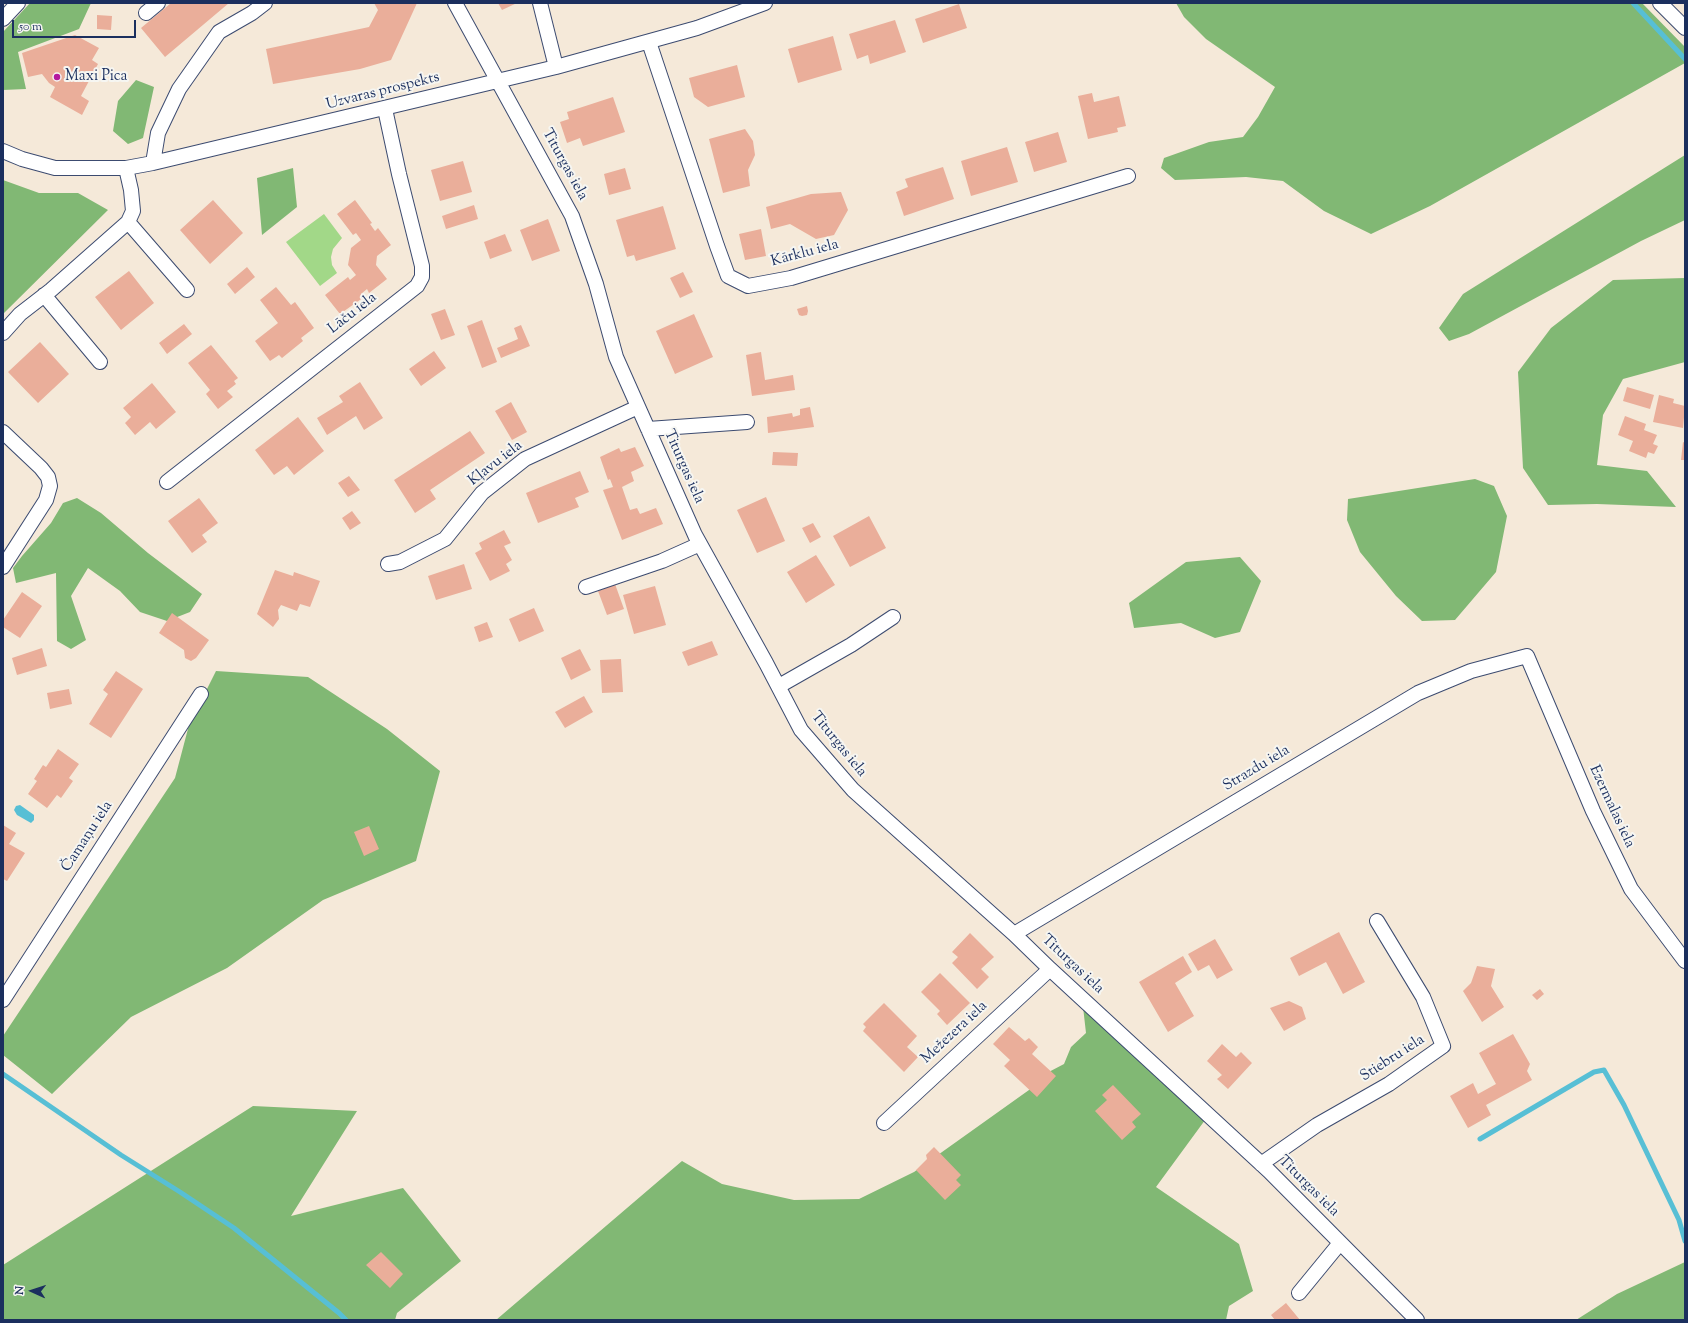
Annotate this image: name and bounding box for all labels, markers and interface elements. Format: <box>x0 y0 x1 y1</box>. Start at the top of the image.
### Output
scale bar <box>14 12 138 38</box>
text: 50 m <box>19 18 42 36</box>
place label: Maxi Pica <box>65 68 128 86</box>
street label: Uzvaras prospekts <box>324 69 442 115</box>
marker: Maxi Pica <box>52 72 62 82</box>
street label: Titurgas iela <box>537 126 591 204</box>
street label: Kārklu iela <box>769 236 841 272</box>
street label: Lāču iela <box>325 289 381 339</box>
street label: Titurgas iela <box>659 427 707 507</box>
street label: Kļavu iela <box>465 437 527 491</box>
street label: Titurgas iela <box>806 709 870 781</box>
street label: Strazdu iela <box>1220 742 1294 796</box>
street label: Ezermalas iela <box>1584 763 1638 851</box>
street label: Čamaņu iela <box>58 798 118 876</box>
street label: Titurgas iela <box>1037 932 1107 998</box>
street label: Mežezera iela <box>918 998 992 1068</box>
street label: Stiebru iela <box>1358 1032 1428 1086</box>
street label: Titurgas iela <box>1274 1153 1342 1221</box>
north arrow <box>12 1271 52 1311</box>
text: N <box>12 1286 28 1295</box>

